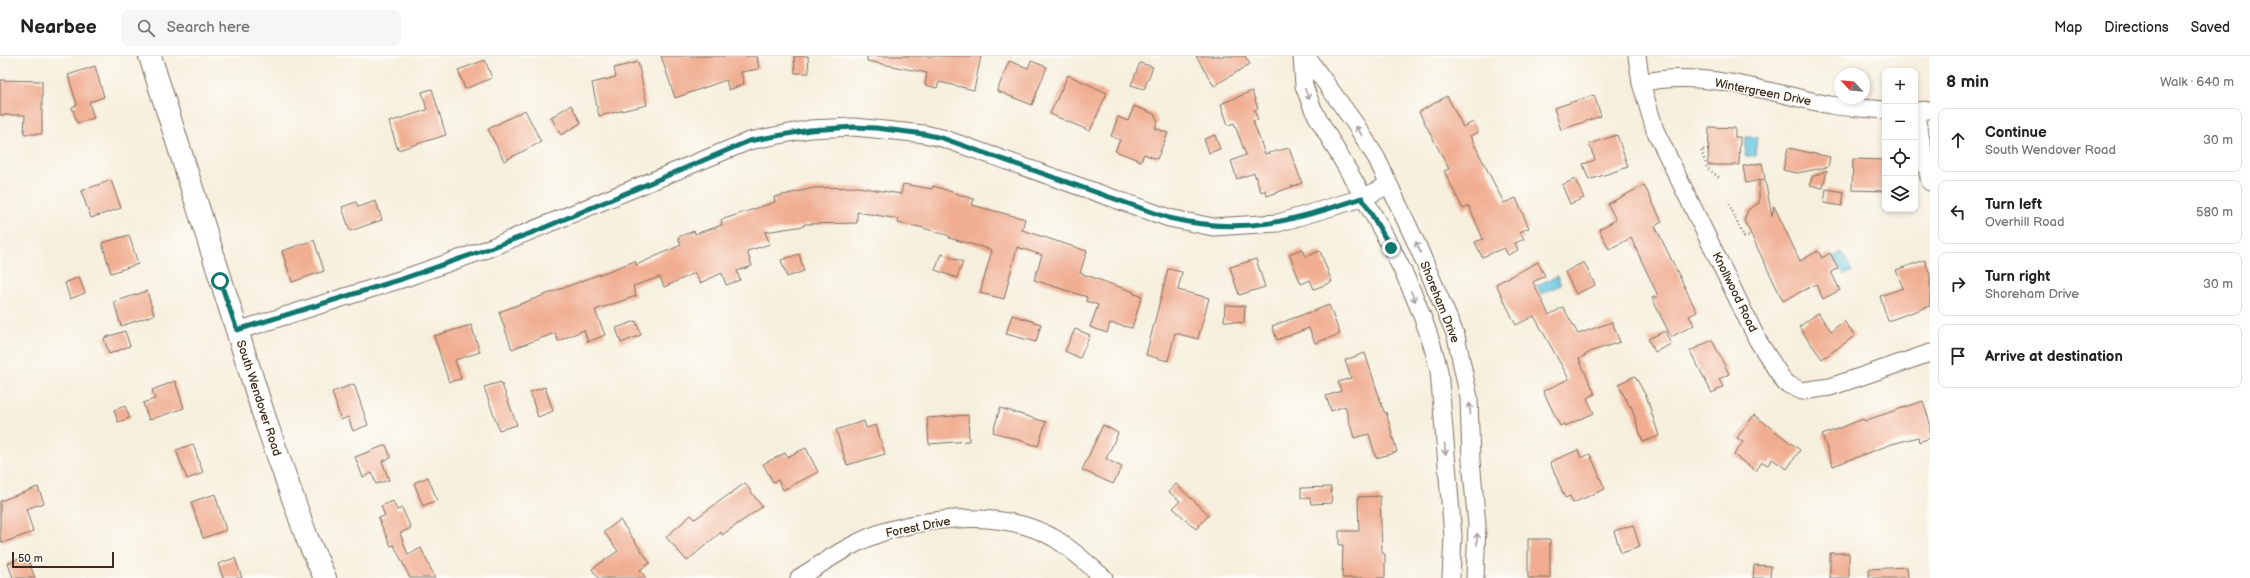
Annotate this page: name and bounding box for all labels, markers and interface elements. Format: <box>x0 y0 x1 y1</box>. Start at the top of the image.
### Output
search box <box>121 10 401 46</box>
text: Nearbee <box>20 16 97 39</box>
icon: search <box>135 17 157 39</box>
text: Search here <box>167 18 250 37</box>
text: Map <box>2054 19 2082 36</box>
text: Directions <box>2104 19 2169 36</box>
text: Saved <box>2191 19 2230 36</box>
north arrow <box>1834 68 1870 104</box>
map controls <box>1882 68 1918 212</box>
button: + <box>1882 68 1918 104</box>
text: 8 min <box>1946 72 1989 92</box>
text: Walk · 640 m <box>2160 74 2234 90</box>
street label: Wintergreen Drive <box>1713 76 1812 109</box>
one-way arrow <box>1304 88 1311 100</box>
button: − <box>1882 104 1918 140</box>
text: Continue <box>1985 123 2047 142</box>
one-way arrow <box>1355 125 1363 137</box>
icon: ahead <box>1947 129 1969 151</box>
text: 30 m <box>2203 132 2233 148</box>
button: locate <box>1882 140 1918 176</box>
text: South Wendover Road <box>1985 142 2116 158</box>
button: layers <box>1882 176 1918 212</box>
text: Turn left <box>1985 195 2042 214</box>
icon: left <box>1947 201 1969 223</box>
text: 580 m <box>2196 204 2233 220</box>
text: Overhill Road <box>1985 214 2064 230</box>
route end <box>1382 239 1400 257</box>
one-way arrow <box>1414 241 1421 253</box>
street label: Knollwood Road <box>1709 250 1761 335</box>
street label: Shoreham Drive <box>1416 259 1463 345</box>
text: Turn right <box>1985 267 2050 286</box>
route start <box>211 272 229 290</box>
icon: right <box>1947 273 1969 295</box>
text: 30 m <box>2203 276 2233 292</box>
text: Shoreham Drive <box>1985 286 2079 302</box>
one-way arrow <box>1410 289 1417 301</box>
street label: South Wendover Road <box>233 338 284 458</box>
icon: arrive <box>1947 345 1969 367</box>
text: Arrive at destination <box>1985 347 2123 366</box>
one-way arrow <box>1466 403 1474 416</box>
one-way arrow <box>1442 442 1449 455</box>
street label: Forest Drive <box>884 514 952 541</box>
one-way arrow <box>1473 533 1480 546</box>
scale bar <box>12 550 114 569</box>
text: 50 m <box>18 552 43 565</box>

